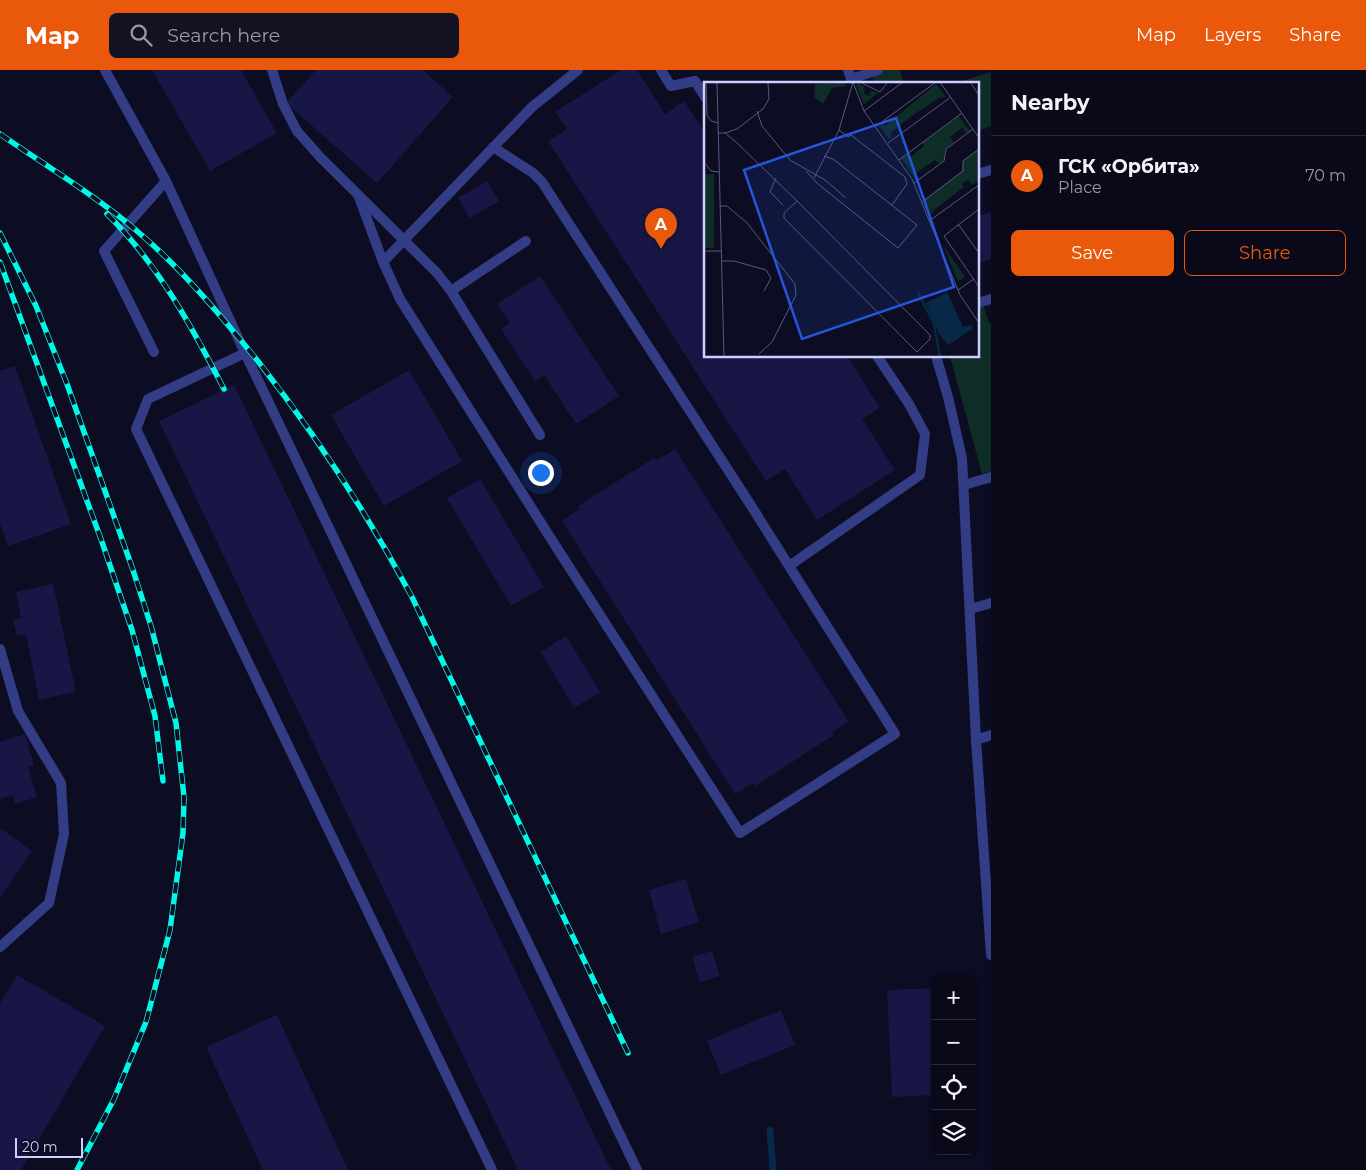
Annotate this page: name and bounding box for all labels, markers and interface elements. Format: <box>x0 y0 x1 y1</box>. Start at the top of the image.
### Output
search box <box>109 13 459 58</box>
text: Map <box>25 21 79 50</box>
icon: search <box>127 21 155 49</box>
text: Search here <box>167 24 280 47</box>
text: Map <box>1136 24 1176 46</box>
text: Layers <box>1204 24 1261 46</box>
text: Share <box>1289 24 1341 46</box>
inset map <box>704 82 978 358</box>
text: Nearby <box>1011 90 1090 115</box>
text: ГСК «Орбита» <box>1058 155 1200 178</box>
text: A <box>1021 166 1033 185</box>
text: 70 m <box>1305 166 1346 185</box>
text: Place <box>1058 178 1102 197</box>
pin: A <box>645 208 677 249</box>
button: Save <box>1011 230 1174 276</box>
button: Share <box>1184 230 1346 276</box>
your location <box>528 460 554 486</box>
map controls <box>931 975 976 1155</box>
button: + <box>931 975 976 1020</box>
button: − <box>931 1020 976 1065</box>
button: locate <box>931 1065 976 1110</box>
button: layers <box>931 1110 976 1155</box>
scale bar <box>15 1135 82 1158</box>
text: 20 m <box>22 1138 58 1156</box>

